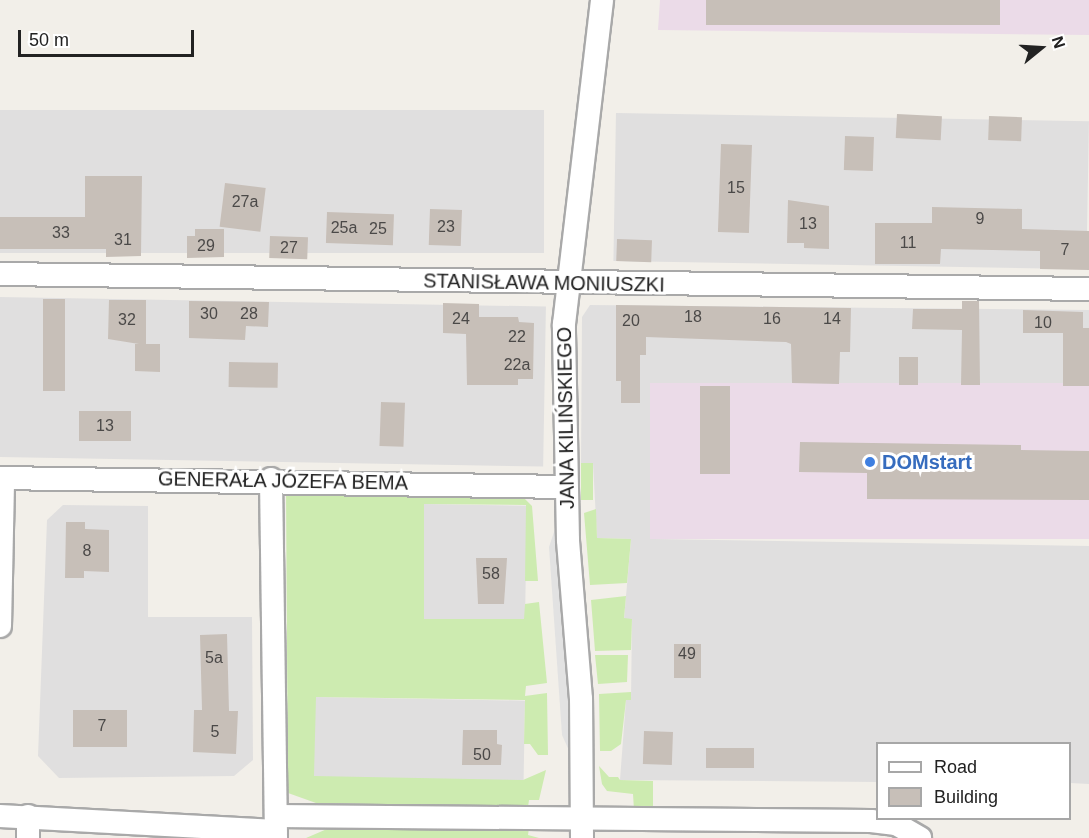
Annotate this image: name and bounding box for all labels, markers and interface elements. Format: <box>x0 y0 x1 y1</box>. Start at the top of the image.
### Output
scale bar <box>21 18 196 56</box>
north arrow <box>1011 18 1071 78</box>
text: 50 m <box>29 30 69 50</box>
text: N <box>1049 34 1068 50</box>
house number: 15 <box>727 178 745 198</box>
house number: 27a <box>232 192 258 212</box>
house number: 9 <box>976 209 984 229</box>
house number: 13 <box>799 214 817 234</box>
house number: 23 <box>437 217 455 237</box>
house number: 25a <box>331 218 357 238</box>
house number: 25 <box>369 219 387 239</box>
house number: 33 <box>52 223 70 243</box>
house number: 31 <box>114 230 132 250</box>
house number: 11 <box>900 233 916 253</box>
house number: 29 <box>197 236 215 256</box>
house number: 27 <box>280 238 298 258</box>
house number: 7 <box>1061 240 1069 260</box>
street label: STANISŁAWA MONIUSZKI <box>423 269 665 297</box>
house number: 30 <box>200 304 218 324</box>
house number: 28 <box>240 304 258 324</box>
house number: 18 <box>684 307 702 327</box>
house number: 24 <box>452 309 470 329</box>
house number: 16 <box>763 309 781 329</box>
house number: 14 <box>823 309 841 329</box>
house number: 32 <box>118 310 136 330</box>
house number: 20 <box>622 311 640 331</box>
house number: 10 <box>1034 313 1052 333</box>
street label: JANA KILIŃSKIEGO <box>552 326 580 510</box>
house number: 22 <box>508 327 526 347</box>
house number: 22a <box>504 355 530 375</box>
house number: 13 <box>96 416 114 436</box>
place label: DOMstart <box>882 450 972 474</box>
marker: DOMstart <box>863 455 877 469</box>
street label: GENERAŁA JÓZEFA BEMA <box>157 467 409 495</box>
house number: 8 <box>83 541 91 561</box>
house number: 58 <box>482 564 500 584</box>
house number: 49 <box>678 644 696 664</box>
house number: 5a <box>205 648 223 668</box>
house number: 7 <box>98 716 106 736</box>
house number: 5 <box>211 722 219 742</box>
legend <box>876 742 1071 820</box>
house number: 50 <box>473 745 491 765</box>
text: Road <box>934 757 977 777</box>
text: Building <box>934 787 998 807</box>

